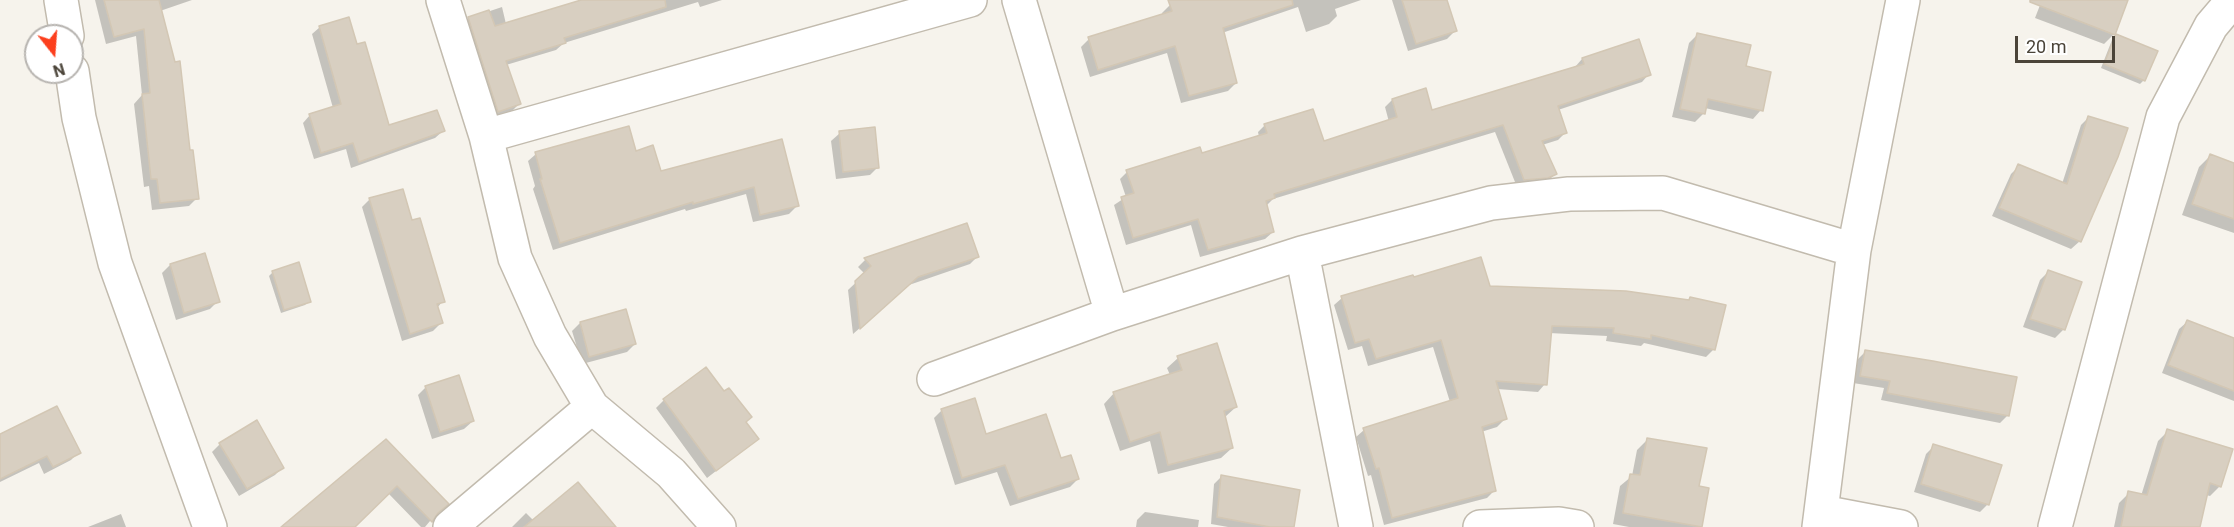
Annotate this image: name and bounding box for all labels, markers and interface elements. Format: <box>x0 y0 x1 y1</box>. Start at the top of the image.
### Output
north arrow <box>24 24 84 84</box>
scale bar <box>2018 24 2118 62</box>
text: 20 m <box>2026 36 2066 57</box>
text: N <box>51 59 67 81</box>

